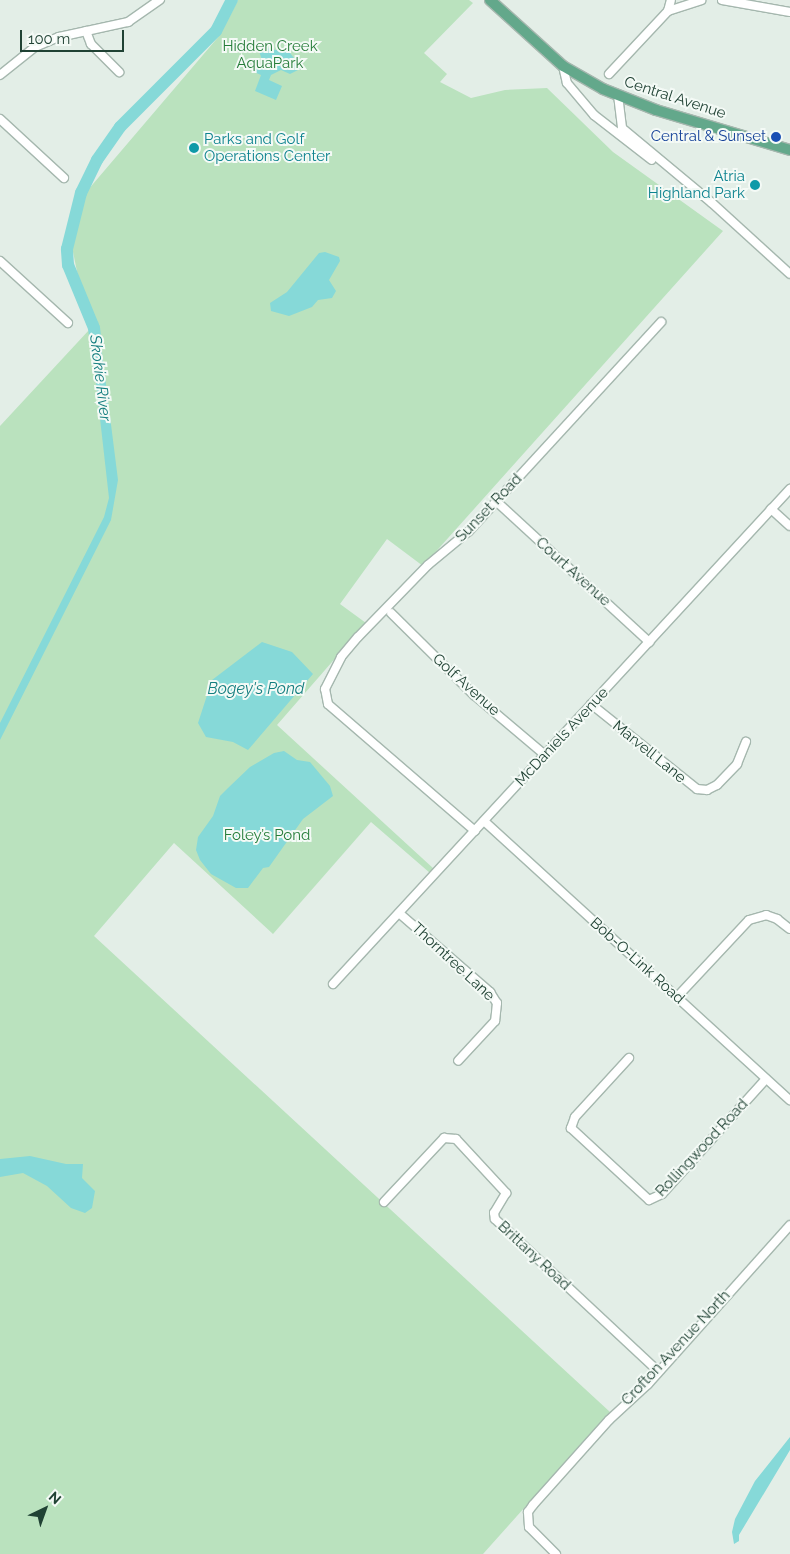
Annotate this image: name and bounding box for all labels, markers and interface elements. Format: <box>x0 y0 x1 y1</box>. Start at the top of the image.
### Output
scale bar <box>22 20 126 52</box>
text: 100 m <box>28 30 70 48</box>
park label: Hidden Creek AquaPark <box>222 37 318 72</box>
street label: Central Avenue <box>621 73 729 123</box>
place label: Central & Sunset <box>650 128 766 146</box>
place label: Parks and Golf Operations Center <box>204 130 330 165</box>
marker: Central & Sunset <box>770 131 782 143</box>
marker: Parks and Golf Operations Center <box>188 142 200 154</box>
place label: Atria Highland Park <box>648 167 745 202</box>
marker: Atria Highland Park <box>749 179 761 191</box>
water label: Skokie River <box>85 334 115 422</box>
street label: Sunset Road <box>452 470 526 546</box>
street label: Court Avenue <box>532 534 614 610</box>
street label: Golf Avenue <box>428 650 504 720</box>
water label: Bogey's Pond <box>208 679 304 699</box>
street label: McDaniels Avenue <box>512 684 612 790</box>
street label: Marvell Lane <box>609 717 689 787</box>
park label: Foley’s Pond <box>224 827 310 845</box>
street label: Bob-O-Link Road <box>586 914 688 1008</box>
street label: Thorntree Lane <box>408 919 498 1005</box>
street label: Rollingwood Road <box>652 1095 752 1201</box>
street label: Brittany Road <box>494 1218 574 1294</box>
street label: Crofton Avenue North <box>618 1287 734 1409</box>
north arrow <box>20 1484 70 1534</box>
text: N <box>46 1488 64 1507</box>

